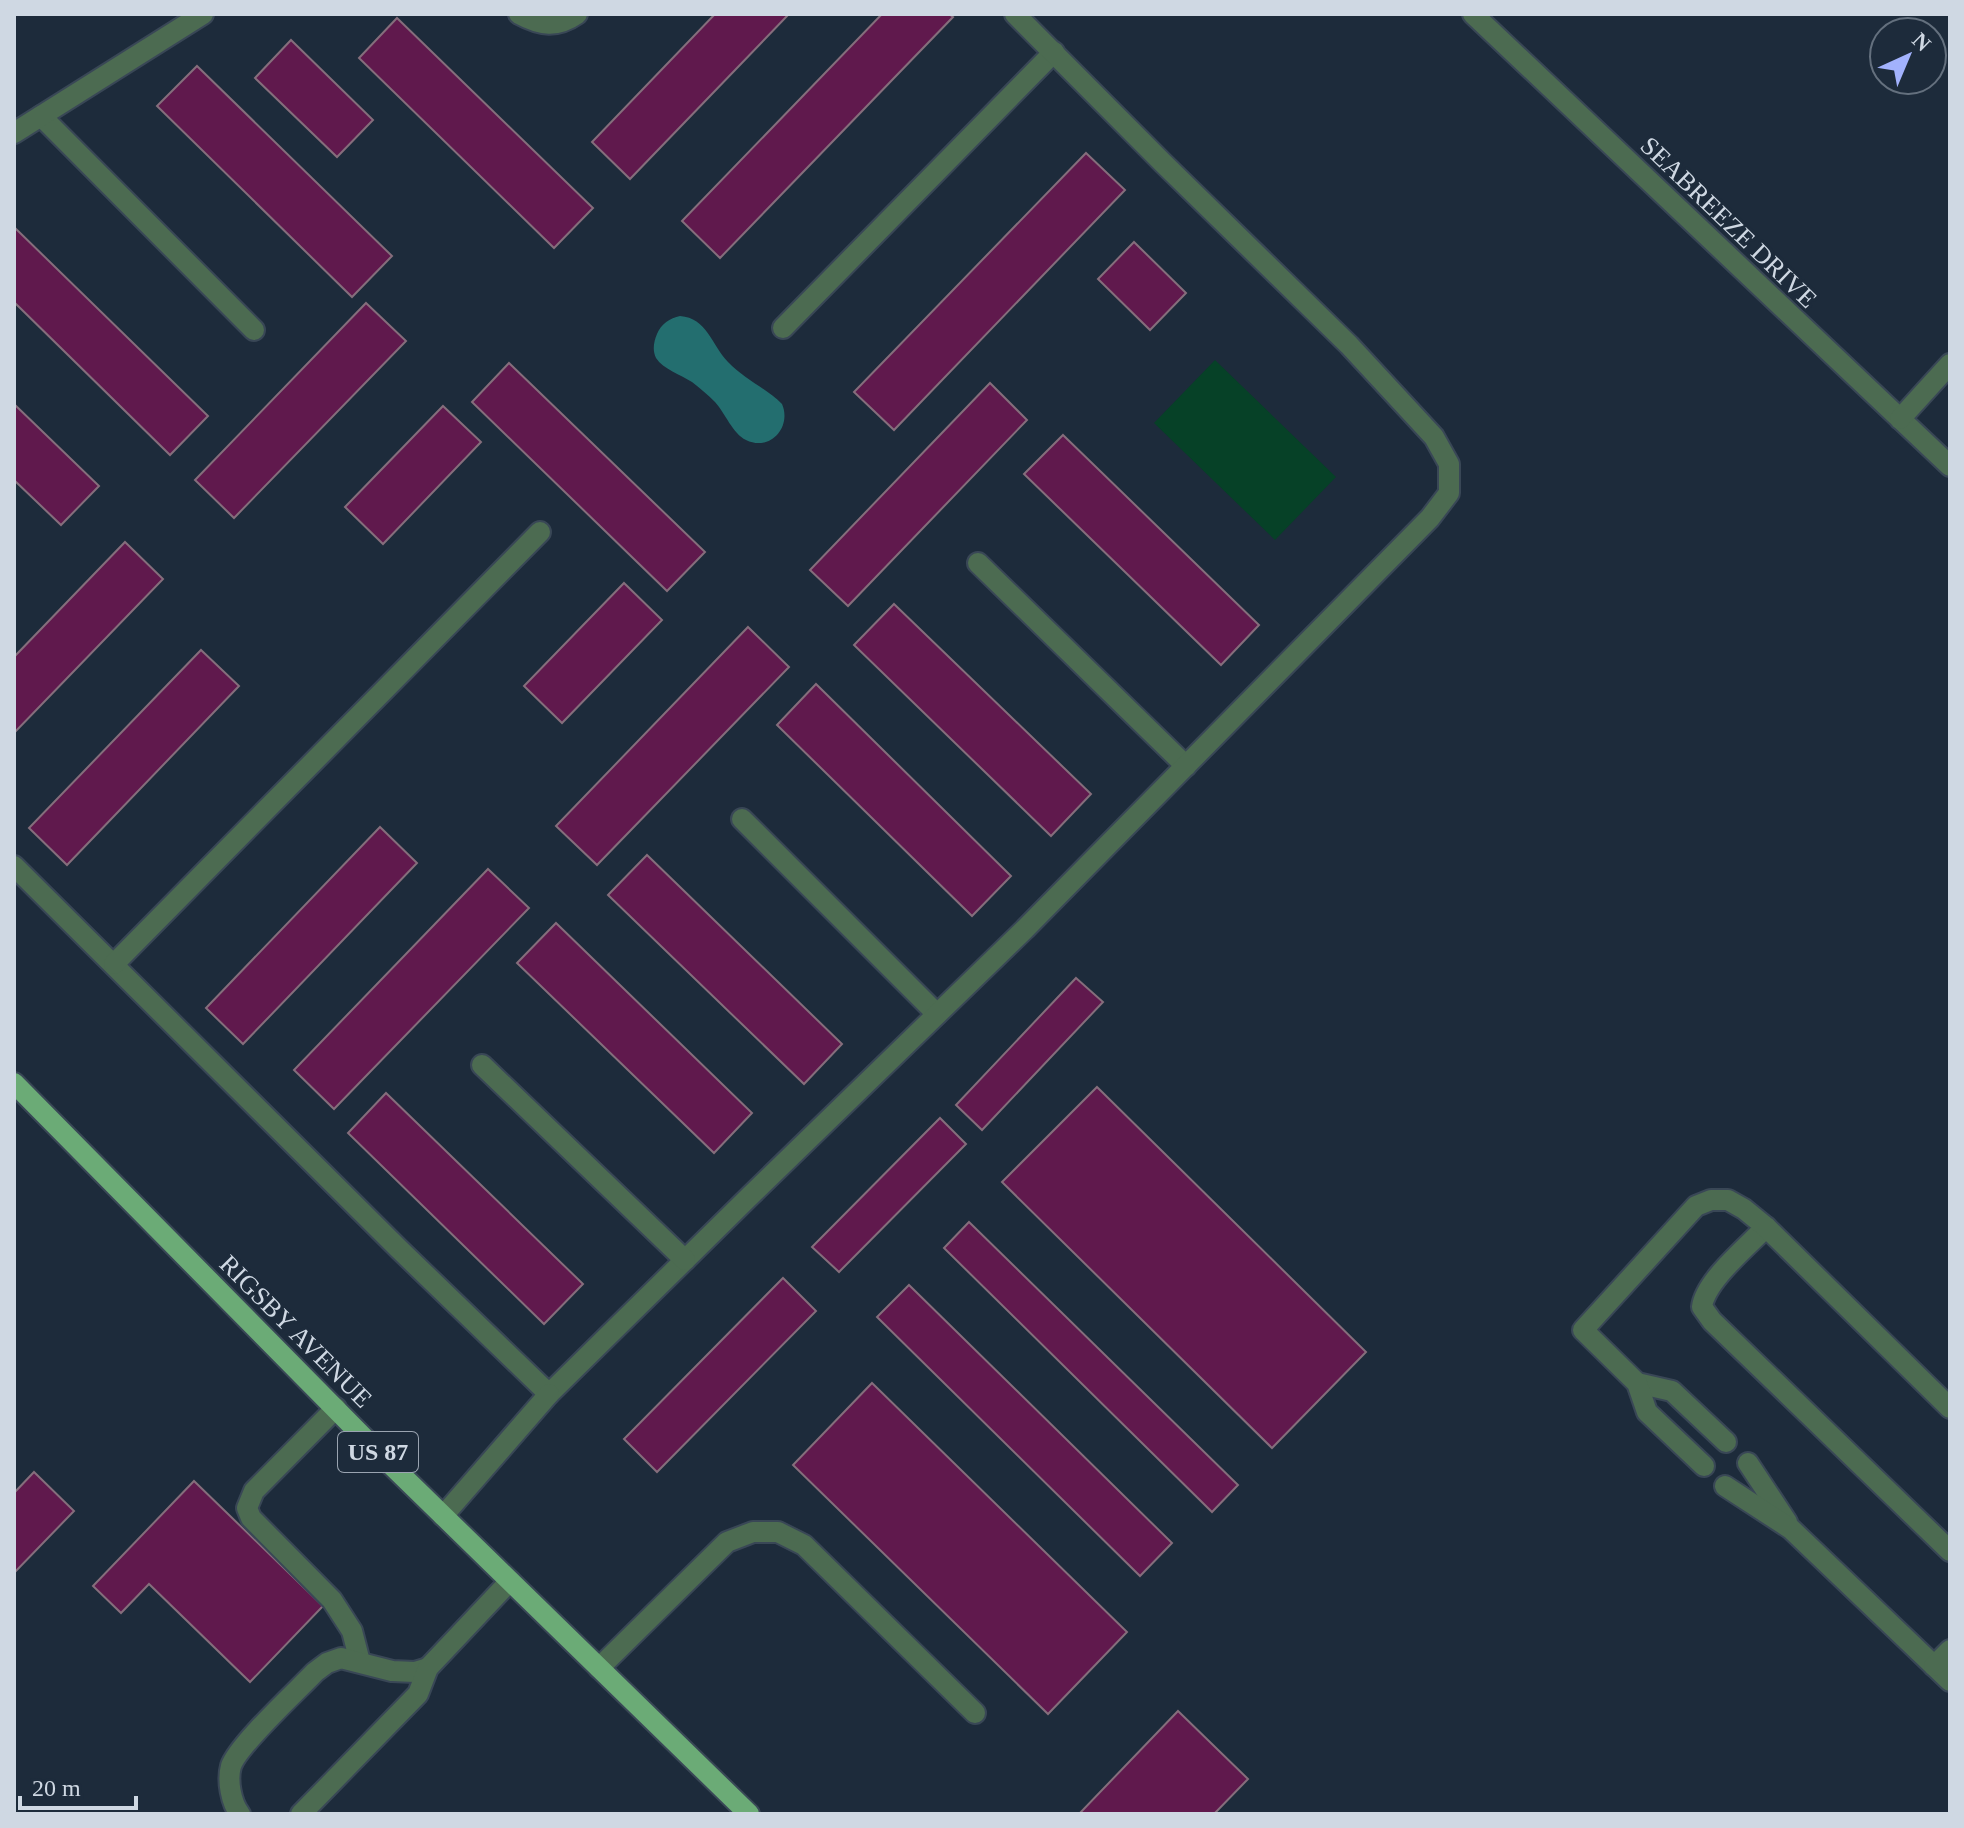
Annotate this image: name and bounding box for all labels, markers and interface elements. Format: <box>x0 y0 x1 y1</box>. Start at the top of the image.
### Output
north arrow <box>1868 16 1948 96</box>
text: N <box>1907 27 1936 57</box>
street label: SEABREEZE DRIVE <box>1635 131 1823 314</box>
street label: RIGSBY AVENUE <box>214 1249 378 1413</box>
road number: US 87 <box>338 1432 418 1472</box>
scale bar <box>20 1760 136 1810</box>
text: 20 m <box>32 1775 81 1801</box>

